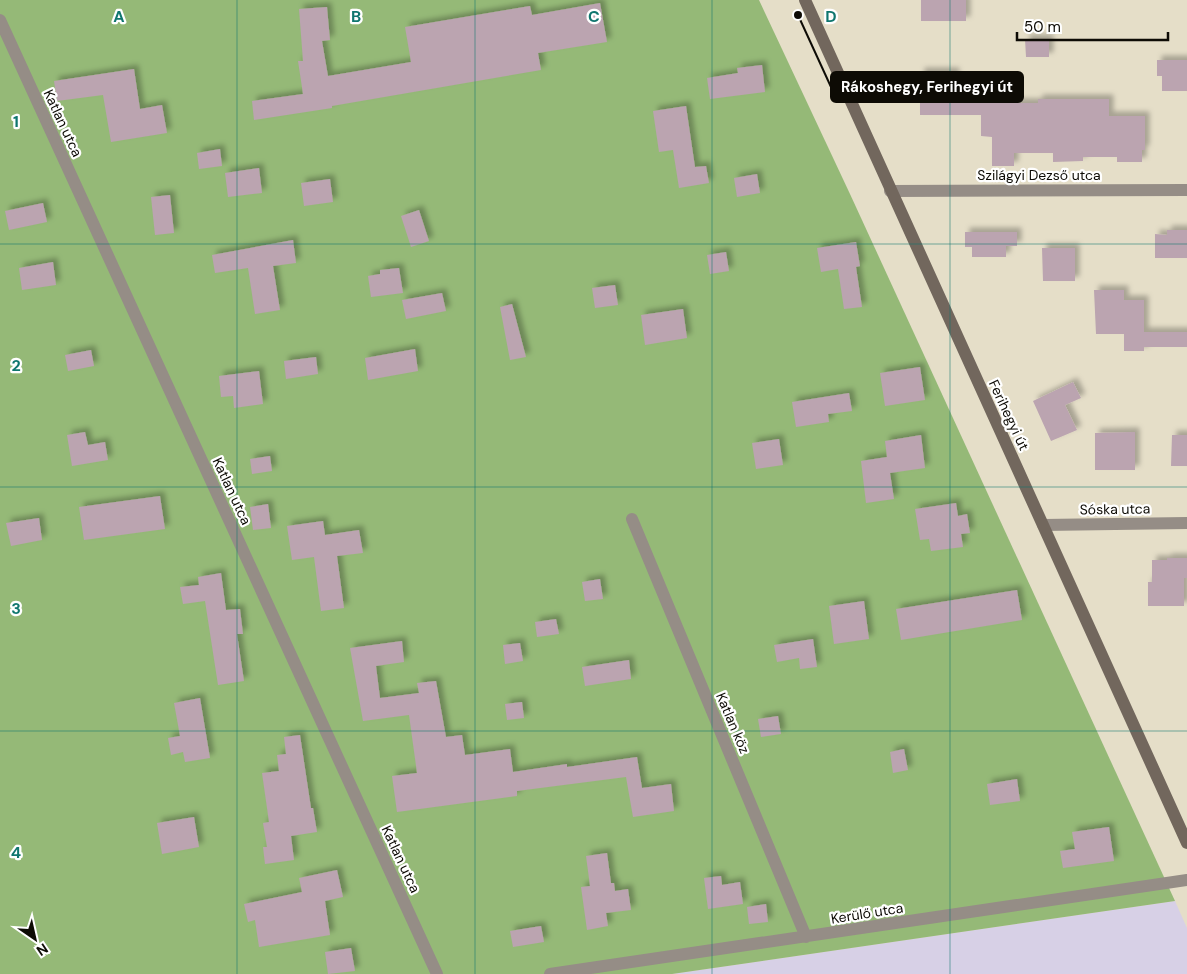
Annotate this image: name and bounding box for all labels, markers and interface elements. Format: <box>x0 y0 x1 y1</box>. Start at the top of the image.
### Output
text: A <box>113 6 125 27</box>
text: B <box>351 6 361 27</box>
text: C <box>588 6 600 27</box>
text: D <box>825 6 837 27</box>
scale bar <box>1017 10 1168 42</box>
text: 50 m <box>1024 17 1061 37</box>
callout: Rákoshegy, Ferihegyi út <box>831 72 1023 102</box>
text: Rákoshegy, Ferihegyi út <box>841 77 1013 97</box>
street label: Katlan utca <box>40 86 86 160</box>
text: 1 <box>13 111 19 132</box>
street label: Szilágyi Dezső utca <box>977 166 1101 184</box>
text: 2 <box>11 355 21 376</box>
street label: Ferihegyi út <box>985 377 1033 453</box>
street label: Katlan utca <box>209 454 255 528</box>
street label: Sóska utca <box>1079 499 1151 519</box>
text: 3 <box>11 598 21 619</box>
street label: Katlan köz <box>712 690 754 756</box>
street label: Katlan utca <box>378 822 424 896</box>
text: 4 <box>11 842 21 863</box>
street label: Kerülő utca <box>830 898 904 928</box>
north arrow <box>10 914 60 964</box>
text: N <box>33 939 52 960</box>

